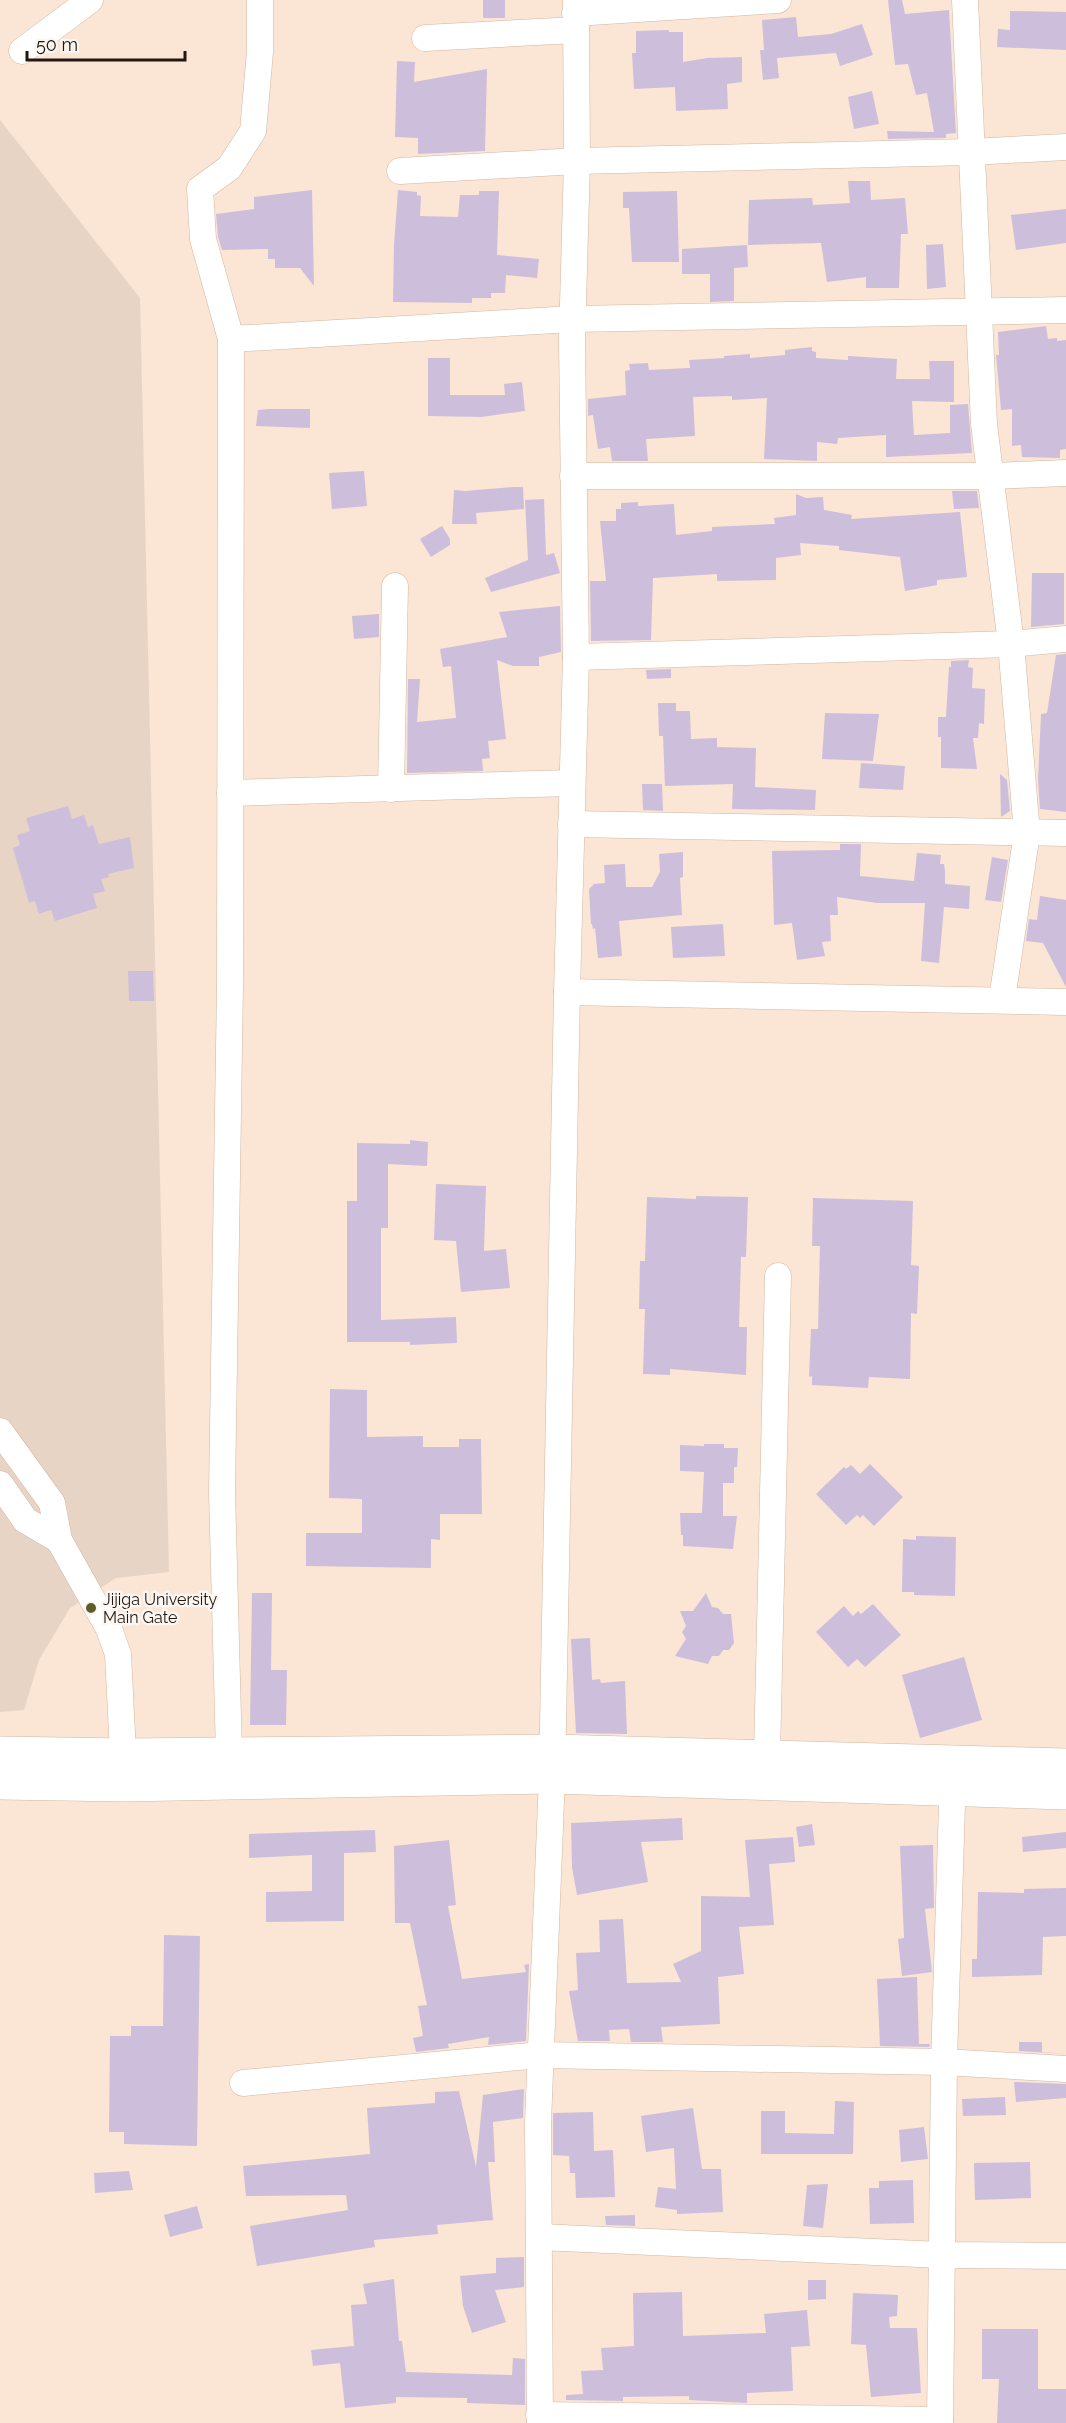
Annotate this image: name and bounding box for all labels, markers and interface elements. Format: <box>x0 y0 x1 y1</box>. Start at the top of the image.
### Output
scale bar <box>27 24 184 62</box>
text: 50 m <box>36 34 78 55</box>
place label: Jijiga University Main Gate <box>103 1590 218 1627</box>
marker: Jijiga University Main Gate <box>84 1601 98 1615</box>

